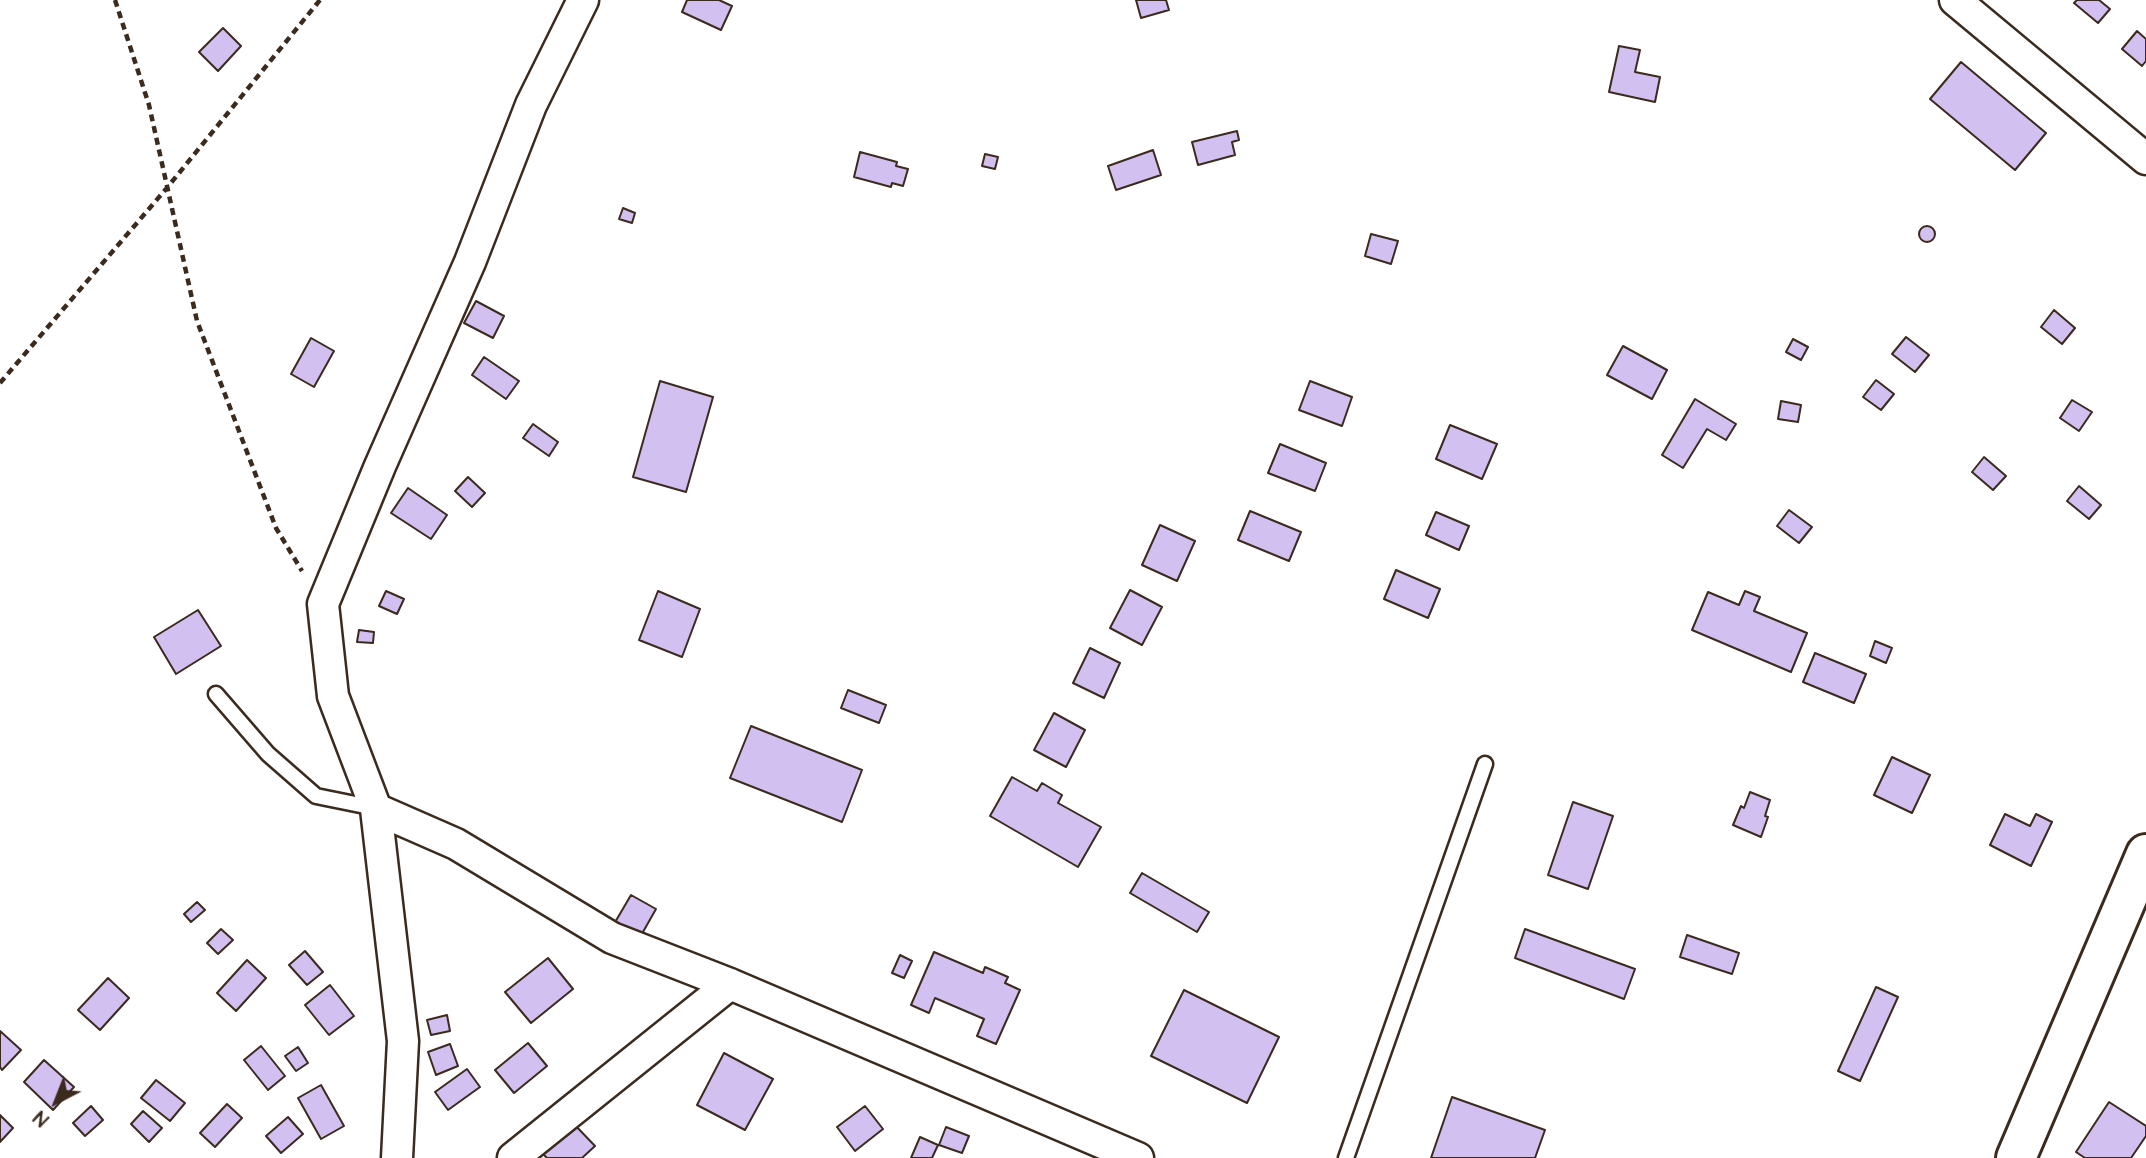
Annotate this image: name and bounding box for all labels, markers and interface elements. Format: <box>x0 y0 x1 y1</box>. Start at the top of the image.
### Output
north arrow <box>21 1067 91 1137</box>
text: N <box>28 1104 55 1132</box>

